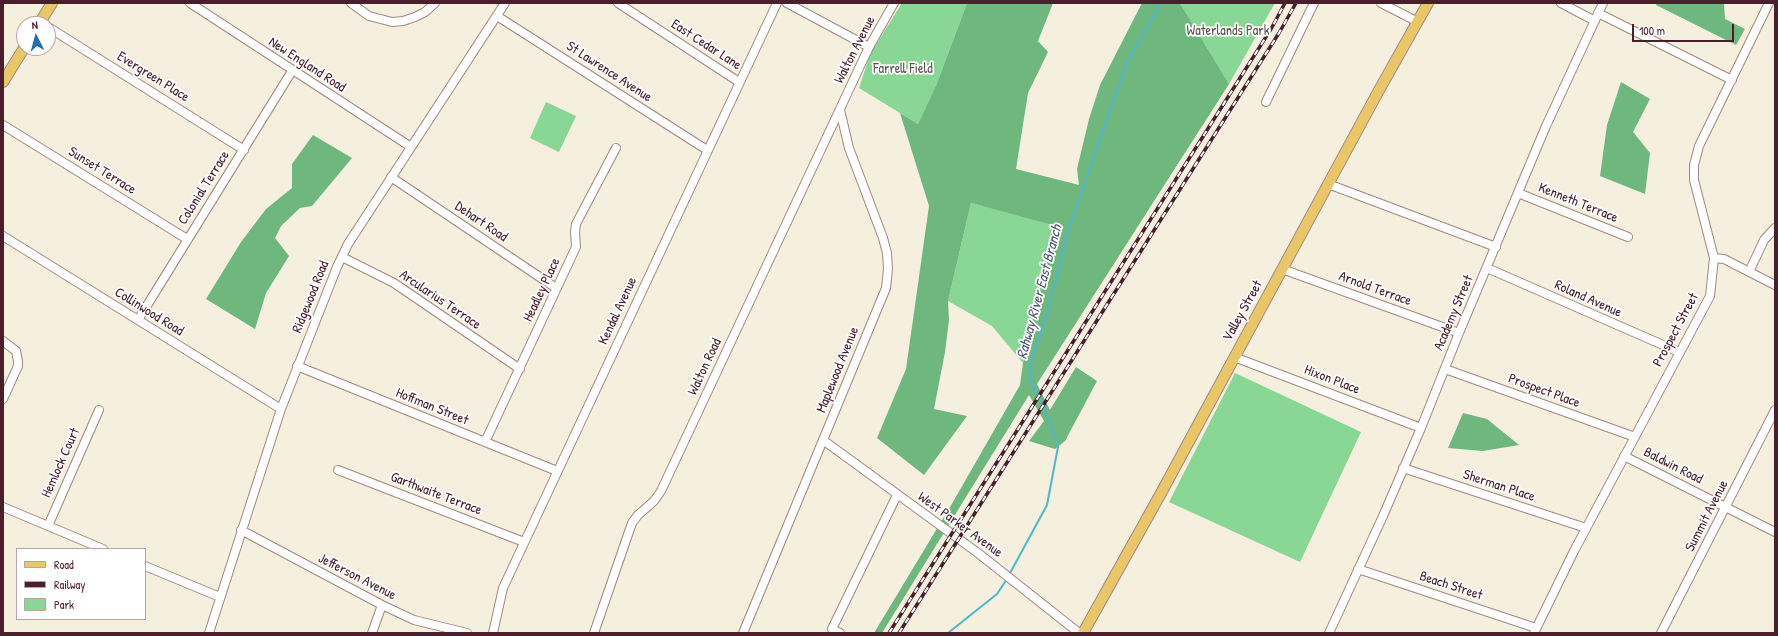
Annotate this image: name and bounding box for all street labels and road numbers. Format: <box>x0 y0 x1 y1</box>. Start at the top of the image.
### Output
street label: Walton Avenue <box>831 14 879 86</box>
street label: East Cedar Lane <box>668 16 744 74</box>
street label: New England Road <box>265 34 349 96</box>
street label: St Lawrence Avenue <box>563 38 655 106</box>
street label: Evergreen Place <box>114 48 192 106</box>
street label: Sunset Terrace <box>65 144 139 198</box>
street label: Colonial Terrace <box>175 148 233 228</box>
street label: Kenneth Terrace <box>1536 179 1620 227</box>
street label: Dehart Road <box>451 198 511 246</box>
street label: Headley Place <box>520 255 564 325</box>
street label: Ridgewood Road <box>289 259 333 335</box>
street label: Arcularius Terrace <box>396 267 484 333</box>
street label: Arnold Terrace <box>1336 268 1414 310</box>
street label: Academy Street <box>1431 273 1477 353</box>
street label: Kendal Avenue <box>595 275 641 347</box>
street label: Roland Avenue <box>1552 277 1624 321</box>
street label: Valley Street <box>1219 278 1267 344</box>
street label: Collinwood Road <box>111 284 187 340</box>
street label: Prospect Street <box>1650 290 1702 370</box>
street label: Maplewood Avenue <box>813 325 863 415</box>
street label: Walton Road <box>685 336 725 398</box>
street label: Hixon Place <box>1302 362 1362 398</box>
street label: Prospect Place <box>1506 370 1582 412</box>
street label: Hoffman Street <box>393 385 471 429</box>
street label: Hemlock Court <box>38 426 84 500</box>
street label: Baldwin Road <box>1641 444 1705 488</box>
street label: Sherman Place <box>1461 466 1537 506</box>
street label: Garthwaite Terrace <box>388 469 484 519</box>
street label: Summit Avenue <box>1682 478 1732 554</box>
street label: West Parker Avenue <box>914 489 1006 561</box>
street label: Jefferson Avenue <box>315 550 399 604</box>
street label: Beach Street <box>1417 568 1485 604</box>

